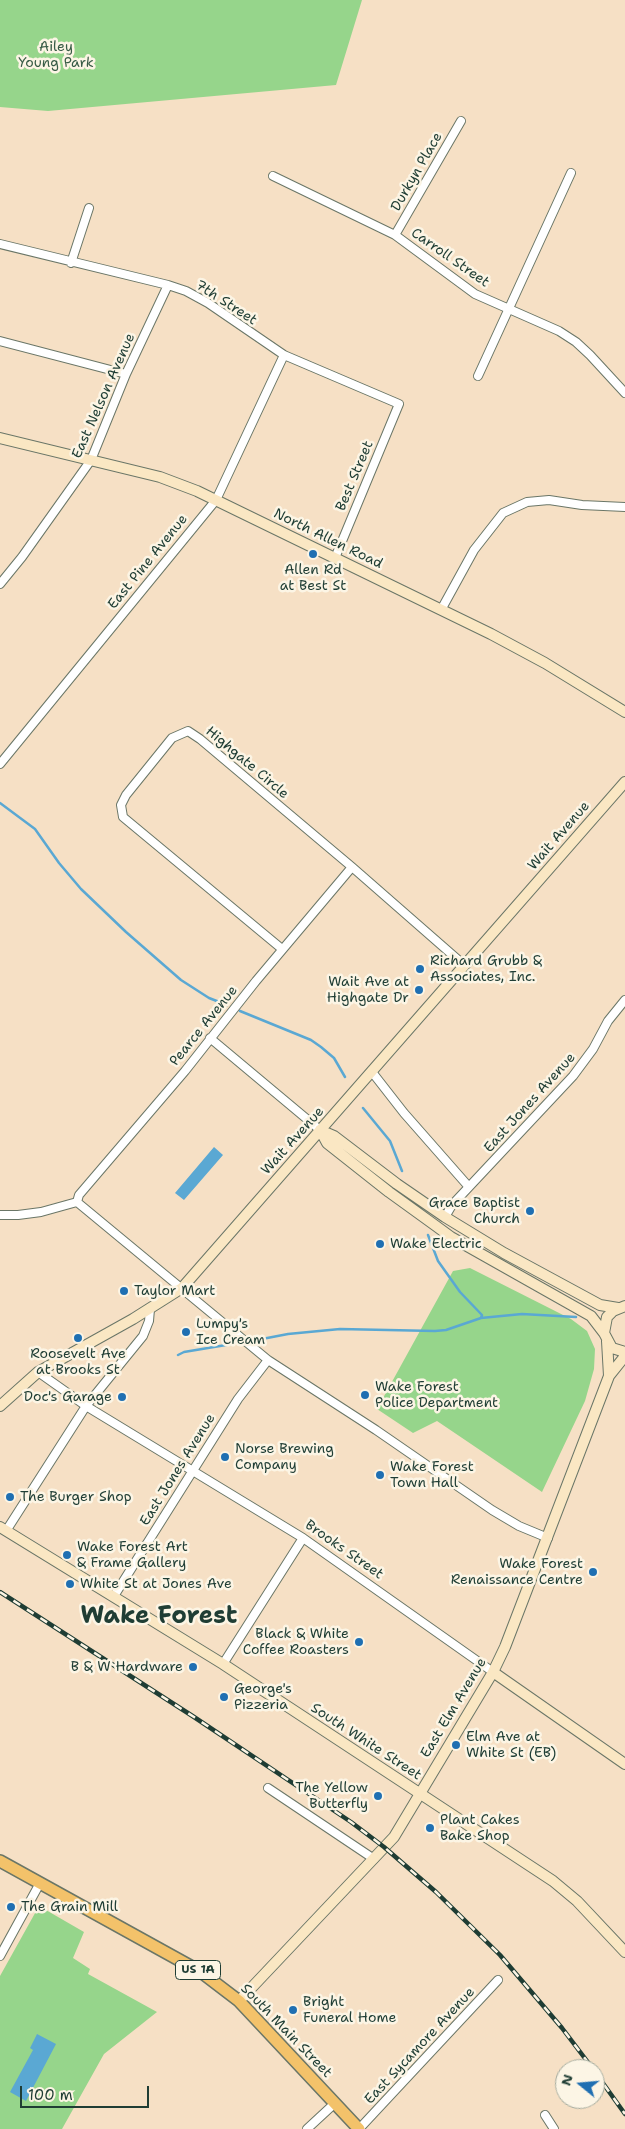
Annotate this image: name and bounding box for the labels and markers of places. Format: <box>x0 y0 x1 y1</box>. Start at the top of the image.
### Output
marker: Allen Rd at Best St <box>307 548 319 560</box>
place label: Allen Rd at Best St <box>280 562 346 594</box>
place label: Richard Grubb & Associates, Inc. <box>430 953 542 986</box>
marker: Richard Grubb & Associates, Inc. <box>414 963 426 975</box>
place label: Wait Ave at Highgate Dr <box>327 974 409 1006</box>
marker: Wait Ave at Highgate Dr <box>413 984 425 996</box>
place label: Grace Baptist Church <box>429 1195 520 1228</box>
marker: Grace Baptist Church <box>524 1205 536 1217</box>
place label: Wake Electric <box>390 1236 482 1252</box>
marker: Wake Electric <box>374 1238 386 1250</box>
place label: Taylor Mart <box>134 1283 215 1299</box>
marker: Taylor Mart <box>118 1285 130 1297</box>
place label: Lumpy's Ice Cream <box>196 1316 265 1348</box>
marker: Lumpy's Ice Cream <box>180 1326 192 1338</box>
marker: Roosevelt Ave at Brooks St <box>72 1332 84 1344</box>
place label: Roosevelt Ave at Brooks St <box>30 1346 126 1378</box>
place label: Wake Forest Police Department <box>375 1379 498 1411</box>
place label: Doc's Garage <box>24 1389 112 1405</box>
marker: Wake Forest Police Department <box>359 1389 371 1401</box>
marker: Doc's Garage <box>116 1391 128 1403</box>
place label: Norse Brewing Company <box>235 1441 334 1474</box>
marker: Norse Brewing Company <box>219 1451 231 1463</box>
place label: Wake Forest Town Hall <box>390 1459 474 1491</box>
marker: Wake Forest Town Hall <box>374 1469 386 1481</box>
place label: The Burger Shop <box>20 1489 132 1505</box>
marker: The Burger Shop <box>4 1491 16 1503</box>
place label: Wake Forest Art & Frame Gallery <box>77 1539 188 1571</box>
marker: Wake Forest Art & Frame Gallery <box>61 1549 73 1561</box>
place label: Wake Forest Renaissance Centre <box>451 1556 583 1588</box>
marker: Wake Forest Renaissance Centre <box>587 1566 599 1578</box>
place label: White St at Jones Ave <box>80 1576 232 1592</box>
marker: White St at Jones Ave <box>64 1578 76 1590</box>
place label: Black & White Coffee Roasters <box>243 1626 349 1658</box>
marker: Black & White Coffee Roasters <box>353 1636 365 1648</box>
place label: B & W Hardware <box>71 1659 183 1675</box>
marker: B & W Hardware <box>187 1661 199 1673</box>
place label: George's Pizzeria <box>234 1681 292 1714</box>
marker: George's Pizzeria <box>218 1691 230 1703</box>
place label: Elm Ave at White St (EB) <box>466 1729 556 1761</box>
marker: Elm Ave at White St (EB) <box>450 1739 462 1751</box>
place label: The Yellow Butterfly <box>295 1780 368 1812</box>
marker: The Yellow Butterfly <box>372 1790 384 1802</box>
place label: Plant Cakes Bake Shop <box>440 1812 520 1844</box>
marker: Plant Cakes Bake Shop <box>424 1822 436 1834</box>
place label: The Grain Mill <box>21 1899 118 1915</box>
marker: The Grain Mill <box>5 1901 17 1913</box>
place label: Bright Funeral Home <box>303 1994 396 2026</box>
marker: Bright Funeral Home <box>287 2004 299 2016</box>

